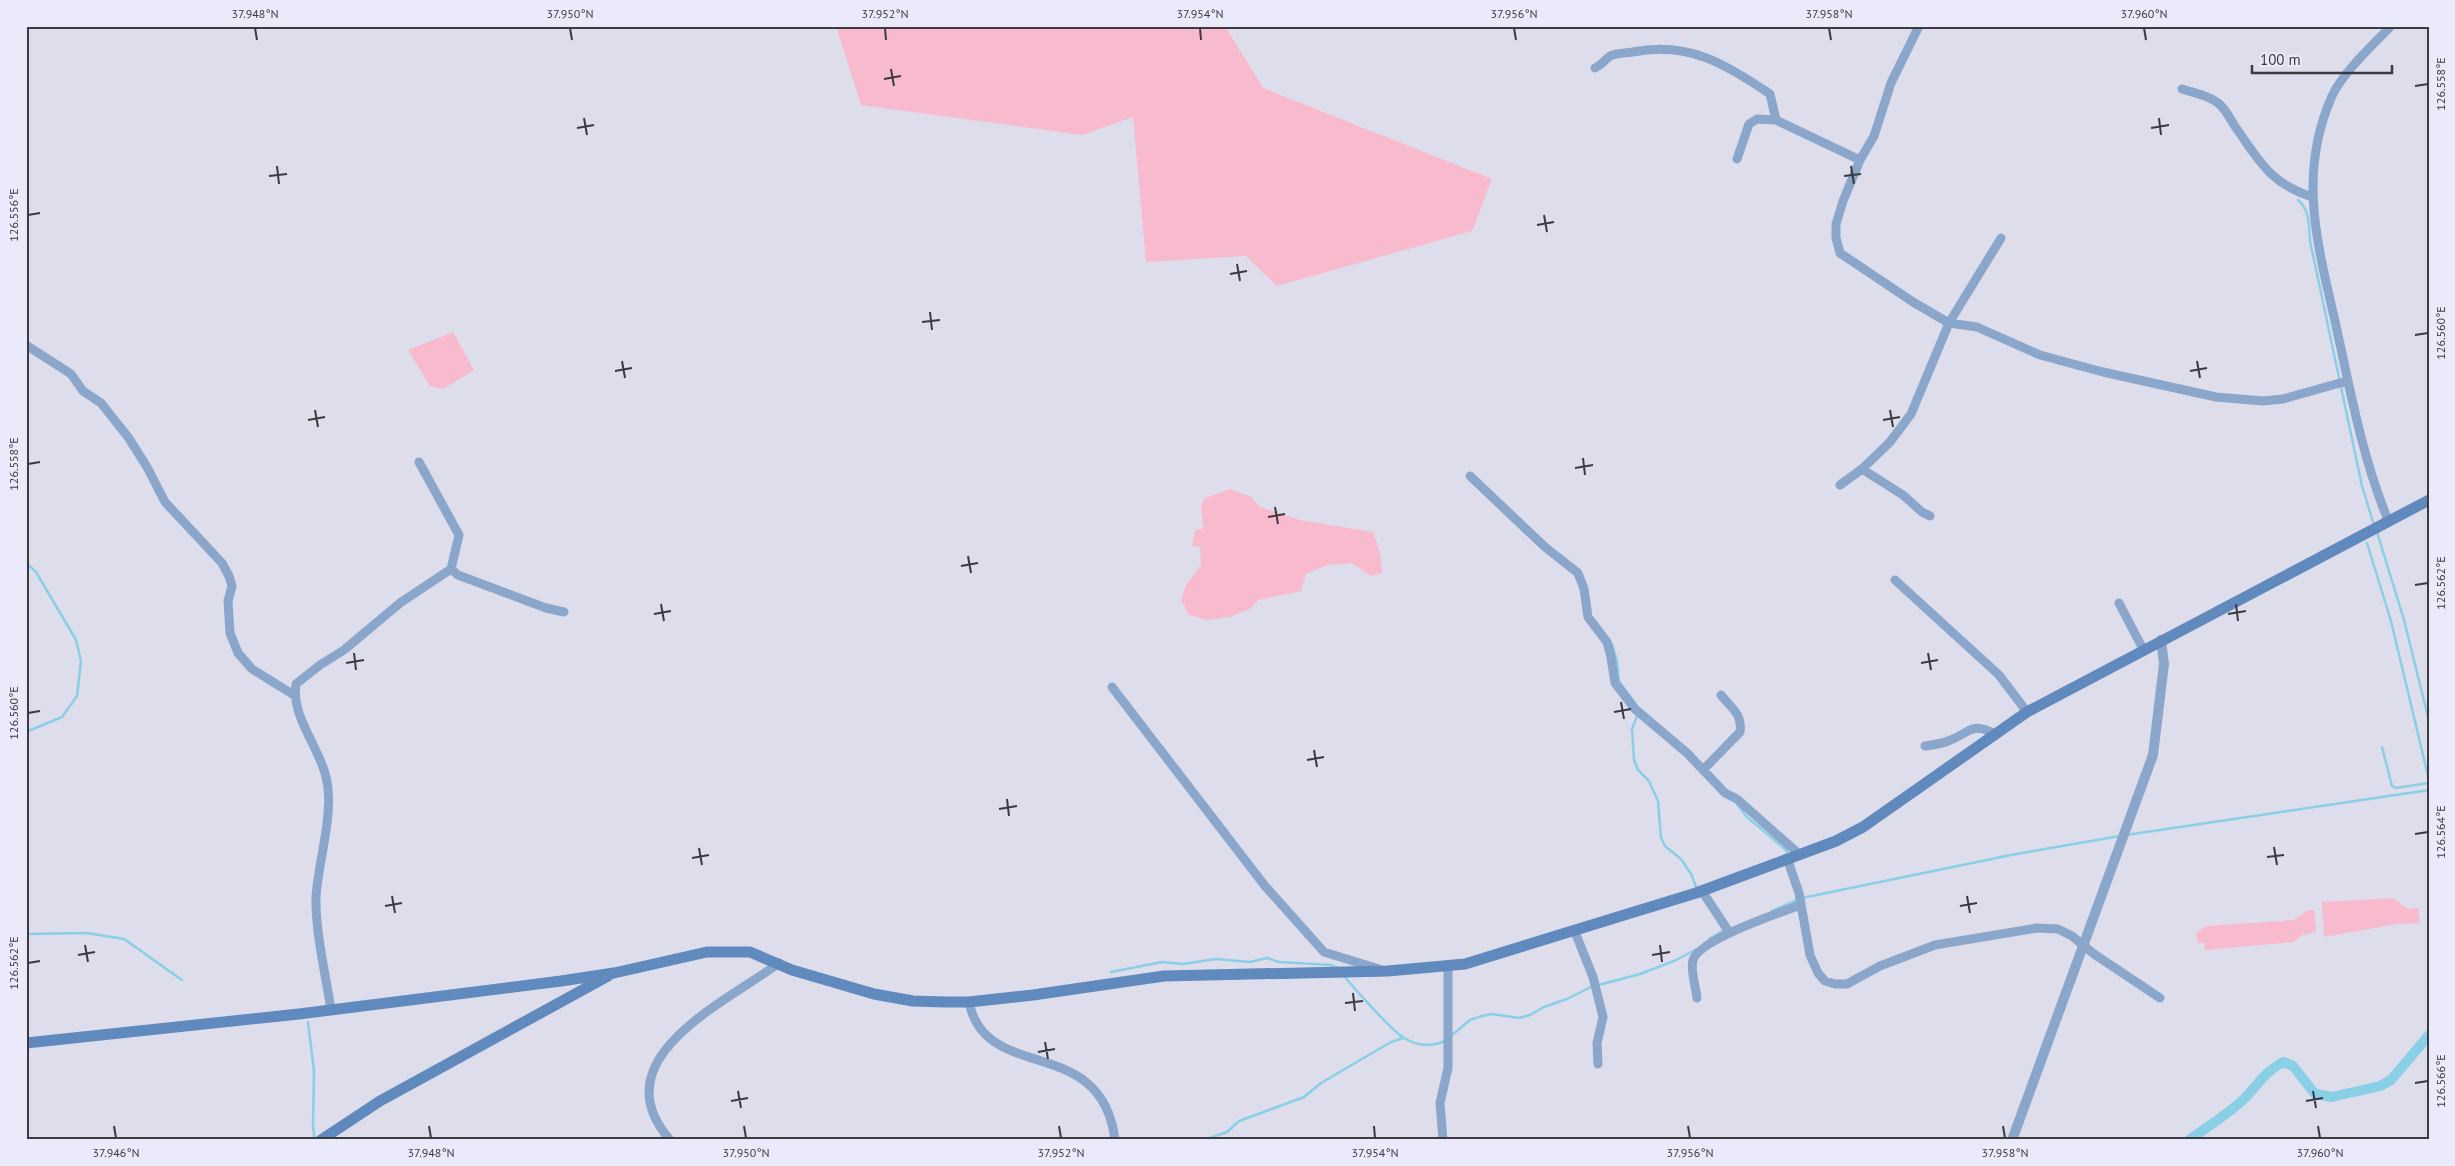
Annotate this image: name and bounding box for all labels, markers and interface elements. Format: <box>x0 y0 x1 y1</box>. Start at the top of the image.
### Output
text: 37.948°N <box>231 6 279 21</box>
text: 37.950°N <box>546 6 594 21</box>
text: 37.952°N <box>861 6 909 21</box>
text: 37.954°N <box>1176 6 1224 21</box>
text: 37.956°N <box>1490 6 1538 21</box>
text: 37.958°N <box>1805 6 1853 21</box>
text: 37.960°N <box>2120 6 2168 21</box>
scale bar <box>2252 42 2392 74</box>
text: 100 m <box>2260 50 2301 69</box>
text: 126.558°E <box>2433 57 2448 111</box>
text: 126.556°E <box>6 188 21 242</box>
text: 126.560°E <box>2433 306 2448 360</box>
text: 126.558°E <box>6 437 21 491</box>
text: 126.562°E <box>2433 556 2448 610</box>
text: 126.560°E <box>6 686 21 740</box>
text: 126.564°E <box>2433 805 2448 859</box>
text: 126.562°E <box>6 936 21 990</box>
text: 126.566°E <box>2433 1054 2448 1108</box>
text: 37.946°N <box>92 1145 140 1160</box>
text: 37.948°N <box>407 1145 455 1160</box>
text: 37.950°N <box>722 1145 770 1160</box>
text: 37.952°N <box>1037 1145 1085 1160</box>
text: 37.954°N <box>1351 1145 1399 1160</box>
text: 37.956°N <box>1666 1145 1714 1160</box>
text: 37.958°N <box>1981 1145 2029 1160</box>
text: 37.960°N <box>2296 1145 2344 1160</box>

